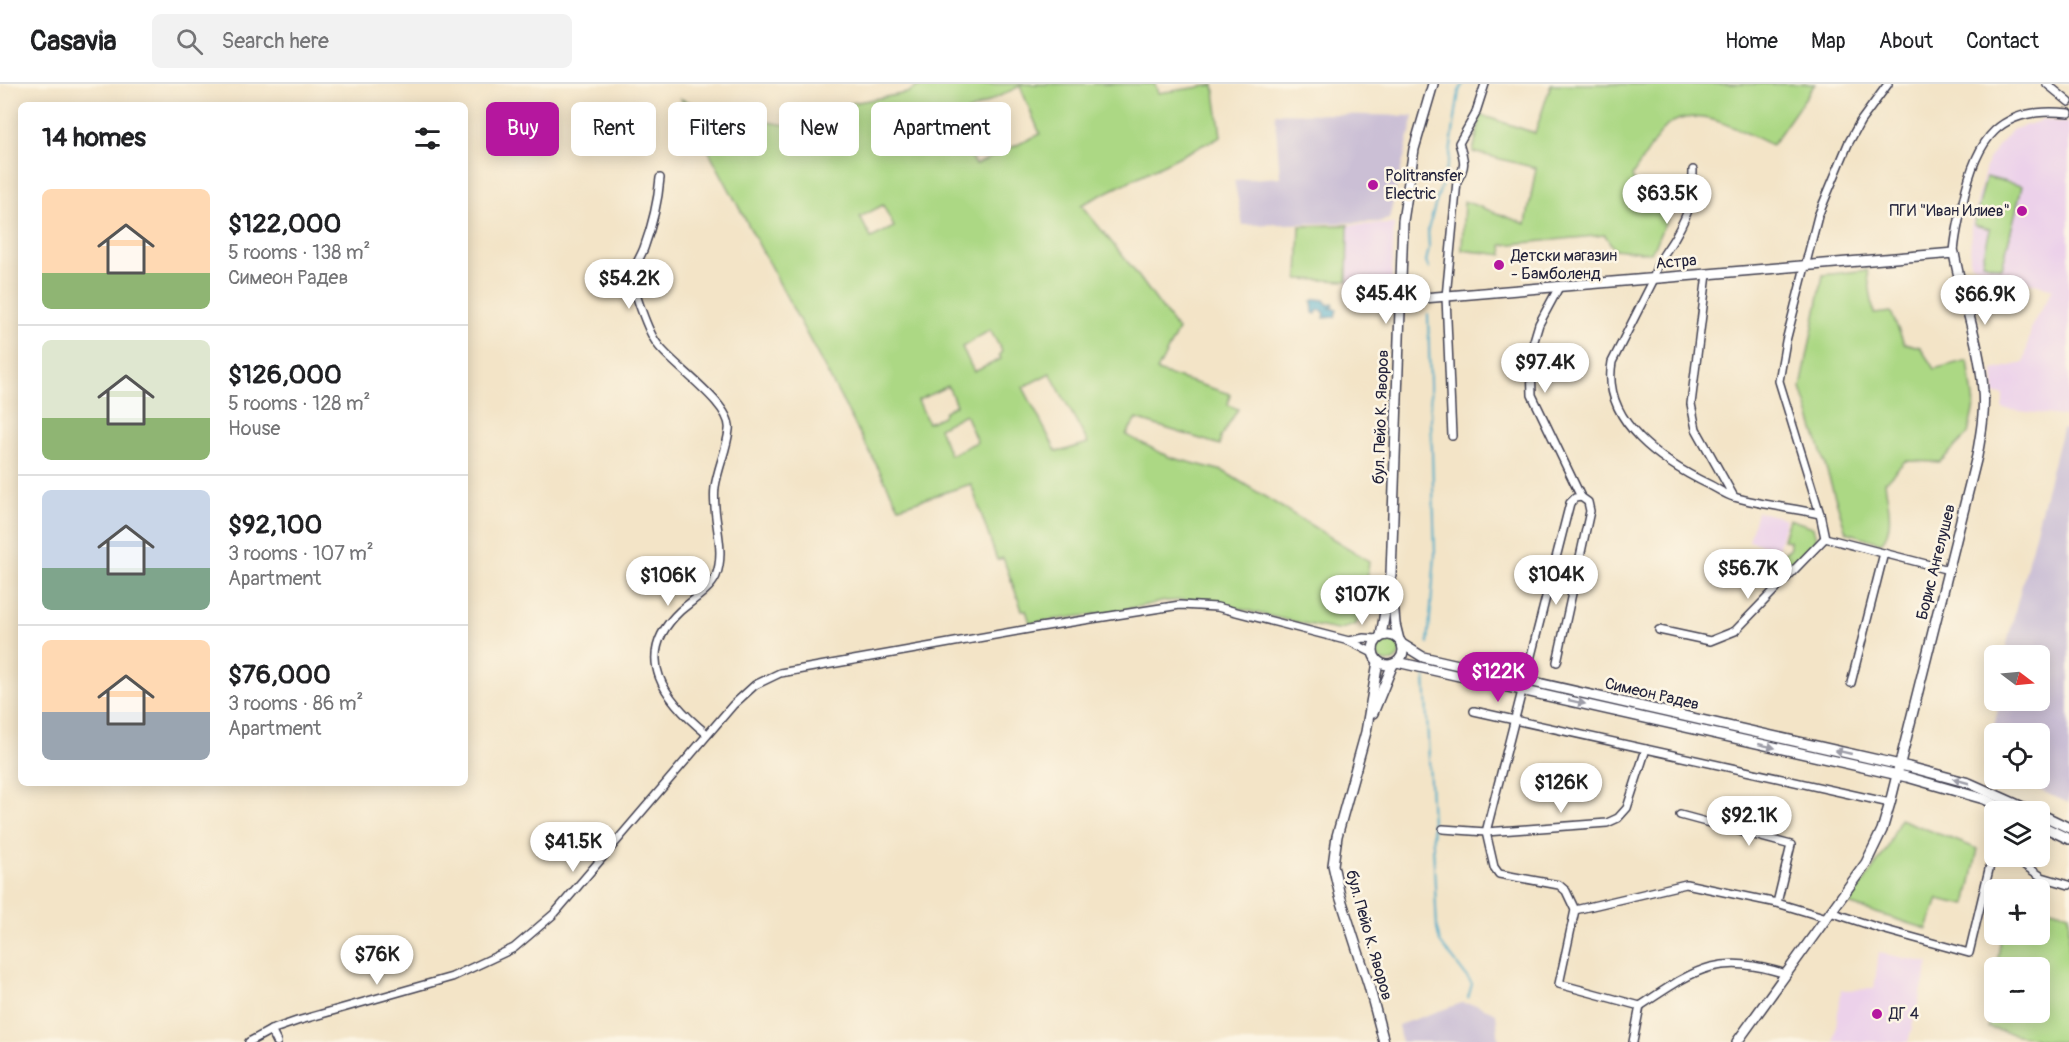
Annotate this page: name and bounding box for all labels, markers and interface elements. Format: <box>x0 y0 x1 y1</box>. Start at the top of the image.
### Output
search box <box>152 14 572 68</box>
text: Casavia <box>30 24 116 59</box>
icon: search <box>173 25 206 58</box>
text: Search here <box>221 27 329 55</box>
text: Home <box>1725 28 1778 55</box>
text: Map <box>1811 28 1846 55</box>
text: About <box>1879 28 1933 55</box>
text: Contact <box>1966 28 2039 55</box>
chip: Buy <box>486 102 559 156</box>
chip: Rent <box>571 102 656 156</box>
chip: Filters <box>668 102 767 156</box>
chip: New <box>779 102 859 156</box>
chip: Apartment <box>871 102 1011 156</box>
text: 14 homes <box>42 122 146 154</box>
icon: filters <box>411 122 444 155</box>
place label: Politransfer Electric <box>1385 166 1464 204</box>
pin: $63.5K <box>1618 174 1716 225</box>
marker: Politransfer Electric <box>1366 178 1380 192</box>
text: $63.5K <box>1637 181 1697 206</box>
place label: ПГИ "Иван Илиев" <box>1889 201 2010 221</box>
marker: ПГИ "Иван Илиев" <box>2015 204 2029 218</box>
text: $122,000 <box>228 208 341 240</box>
icon: home <box>90 213 162 285</box>
text: 5 rooms · 138 m² <box>228 240 370 265</box>
place label: Детски магазин - Бамболенд <box>1510 246 1617 284</box>
street label: Астра <box>1655 250 1697 274</box>
marker: Детски магазин - Бамболенд <box>1492 258 1506 272</box>
pin: $54.2K <box>580 259 678 310</box>
text: Симеон Радев <box>228 265 348 290</box>
text: $54.2K <box>599 266 659 291</box>
pin: $45.4K <box>1337 274 1435 325</box>
pin: $66.9K <box>1936 275 2034 326</box>
text: $45.4K <box>1355 281 1417 306</box>
text: $66.9K <box>1955 282 2015 307</box>
pin: $97.4K <box>1496 343 1594 394</box>
street label: бул. Пейо К. Яворов <box>1369 349 1393 485</box>
text: $97.4K <box>1515 350 1575 375</box>
text: $126,000 <box>228 359 342 391</box>
icon: home <box>90 364 162 436</box>
text: 5 rooms · 128 m² <box>228 391 370 416</box>
text: House <box>228 416 280 441</box>
street label: Борис Ангелушев <box>1912 502 1960 622</box>
text: $92,100 <box>228 509 322 541</box>
icon: home <box>90 514 162 586</box>
text: 3 rooms · 107 m² <box>228 541 374 566</box>
pin: $56.7K <box>1699 549 1797 600</box>
pin: $104K <box>1514 555 1598 606</box>
pin: $106K <box>626 556 710 607</box>
text: $56.7K <box>1718 556 1778 581</box>
text: $104K <box>1528 562 1584 587</box>
text: $106K <box>640 563 696 588</box>
text: Apartment <box>228 566 321 591</box>
pin: $107K <box>1320 575 1404 626</box>
text: $107K <box>1335 582 1389 607</box>
north arrow <box>1984 645 2050 711</box>
map controls <box>1984 645 2050 1023</box>
pin: $122K <box>1456 652 1540 703</box>
text: $76,000 <box>228 659 331 691</box>
text: $122K <box>1471 659 1525 684</box>
icon: home <box>90 664 162 736</box>
street label: Симеон Радев <box>1603 673 1701 715</box>
text: 3 rooms · 86 m² <box>228 691 363 716</box>
one-way arrow <box>1567 698 1586 707</box>
text: Apartment <box>228 716 321 741</box>
button: locate <box>1984 723 2050 789</box>
one-way arrow <box>1758 741 1776 751</box>
one-way arrow <box>1833 747 1852 756</box>
pin: $126K <box>1519 763 1603 814</box>
text: $126K <box>1534 770 1588 795</box>
one-way arrow <box>1951 776 1969 785</box>
pin: $92.1K <box>1700 796 1798 847</box>
button: layers <box>1984 801 2050 867</box>
text: $92.1K <box>1721 803 1777 828</box>
pin: $41.5K <box>524 822 622 873</box>
text: $41.5K <box>544 829 602 854</box>
street label: бул. Пейо К. Яворов <box>1341 868 1397 1002</box>
button: + <box>1984 879 2050 945</box>
pin: $76K <box>341 935 413 986</box>
text: $76K <box>354 942 400 967</box>
button: − <box>1984 957 2050 1023</box>
place label: ДГ 4 <box>1888 1004 1919 1024</box>
marker: ДГ 4 <box>1870 1007 1884 1021</box>

